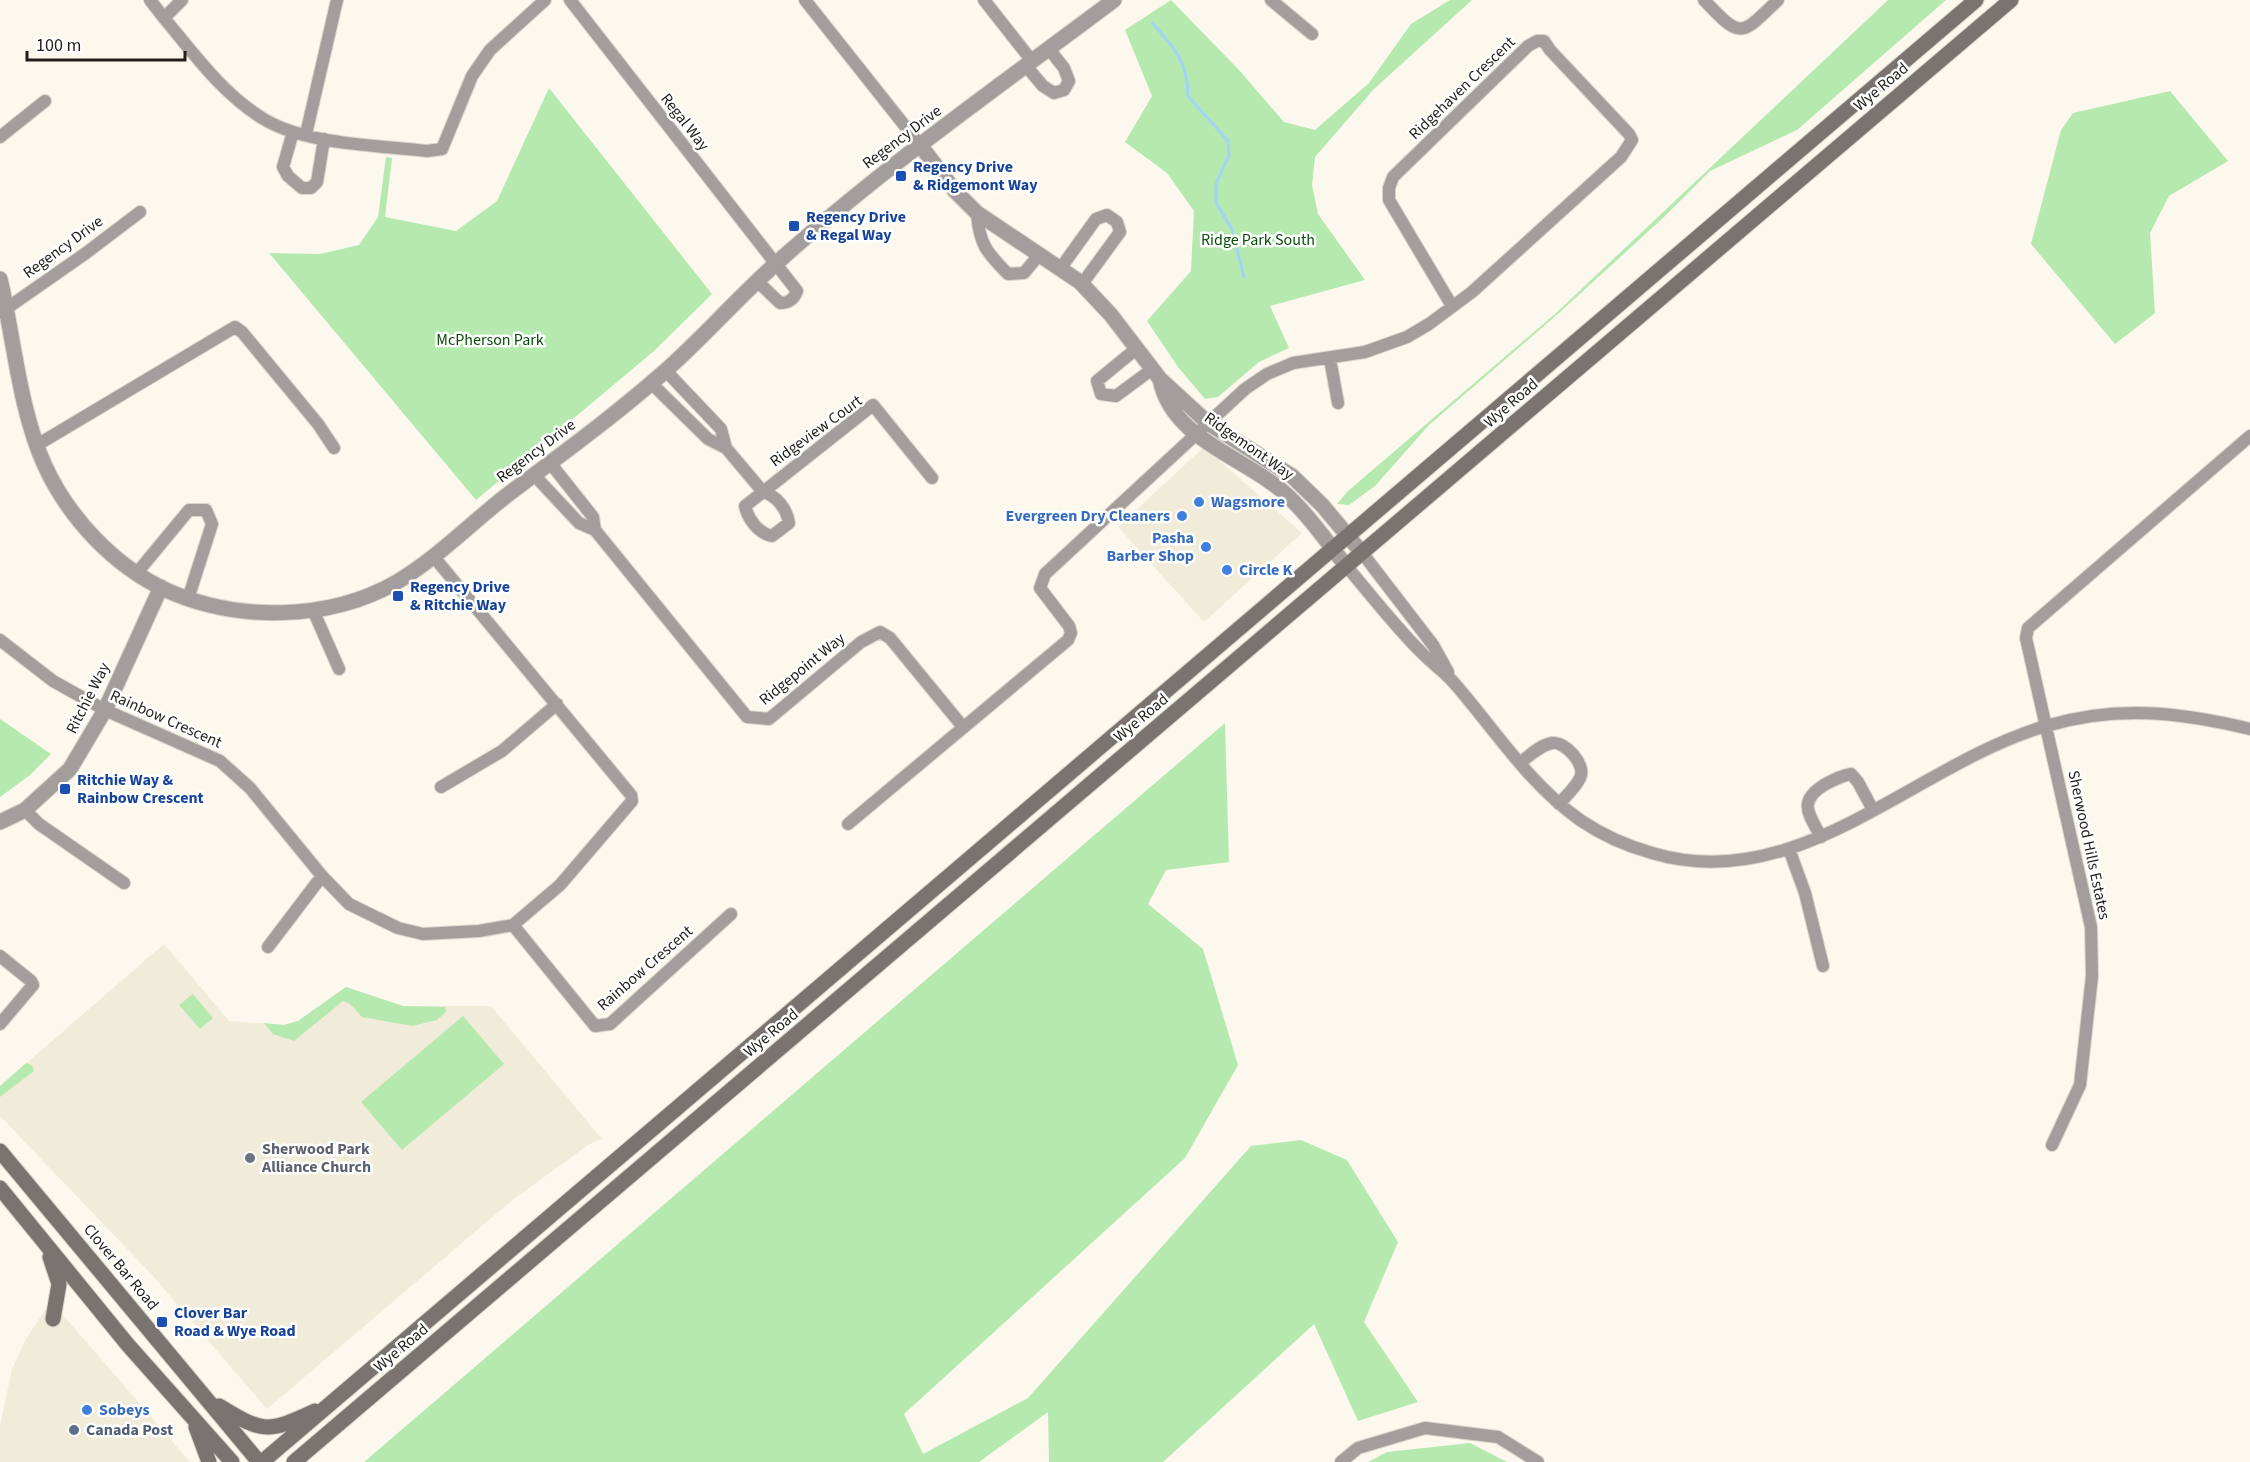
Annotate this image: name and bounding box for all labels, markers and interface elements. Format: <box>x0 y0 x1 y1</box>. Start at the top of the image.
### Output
scale bar <box>27 24 184 62</box>
street label: Ridgehaven Crescent <box>1404 31 1520 145</box>
text: 100 m <box>36 33 81 58</box>
street label: Wye Road <box>1849 58 1913 116</box>
street label: Regal Way <box>655 89 715 156</box>
street label: Regency Drive <box>858 100 946 174</box>
place label: Regency Drive & Ridgemont Way <box>913 156 1038 196</box>
marker: Regency Drive & Ridgemont Way <box>894 169 908 183</box>
place label: Regency Drive & Regal Way <box>806 206 906 246</box>
street label: Regency Drive <box>19 210 108 284</box>
marker: Regency Drive & Regal Way <box>787 219 801 233</box>
park label: Ridge Park South <box>1201 229 1315 251</box>
park label: McPherson Park <box>436 329 544 351</box>
street label: Wye Road <box>1479 373 1543 433</box>
street label: Ridgeview Court <box>765 390 867 472</box>
street label: Ridgemont Way <box>1200 407 1299 485</box>
street label: Regency Drive <box>492 414 580 488</box>
place label: Wagsmore <box>1211 491 1285 513</box>
marker: Wagsmore <box>1192 495 1206 509</box>
place label: Evergreen Dry Cleaners <box>1006 505 1170 527</box>
marker: Evergreen Dry Cleaners <box>1175 509 1189 523</box>
place label: Pasha Barber Shop <box>1106 527 1194 567</box>
marker: Pasha Barber Shop <box>1199 540 1213 554</box>
place label: Circle K <box>1239 559 1292 581</box>
marker: Circle K <box>1220 563 1234 577</box>
place label: Regency Drive & Ritchie Way <box>410 576 510 616</box>
marker: Regency Drive & Ritchie Way <box>391 589 405 603</box>
street label: Ridgepoint Way <box>755 627 850 710</box>
street label: Ritchie Way <box>61 658 116 737</box>
street label: Rainbow Crescent <box>107 685 226 754</box>
street label: Wye Road <box>1109 689 1173 747</box>
street label: Sherwood Hills Estates <box>2062 768 2116 922</box>
place label: Ritchie Way & Rainbow Crescent <box>77 769 204 809</box>
marker: Ritchie Way & Rainbow Crescent <box>58 782 72 796</box>
street label: Rainbow Crescent <box>592 920 698 1016</box>
street label: Wye Road <box>739 1004 803 1062</box>
place label: Sherwood Park Alliance Church <box>261 1138 371 1178</box>
marker: Sherwood Park Alliance Church <box>243 1151 257 1165</box>
street label: Clover Bar Road <box>78 1219 164 1315</box>
place label: Clover Bar Road & Wye Road <box>174 1302 296 1342</box>
marker: Clover Bar Road & Wye Road <box>155 1315 169 1329</box>
street label: Wye Road <box>369 1319 433 1377</box>
place label: Sobeys <box>99 1399 150 1421</box>
marker: Sobeys <box>80 1403 94 1417</box>
place label: Canada Post <box>86 1419 173 1441</box>
marker: Canada Post <box>67 1423 81 1437</box>

